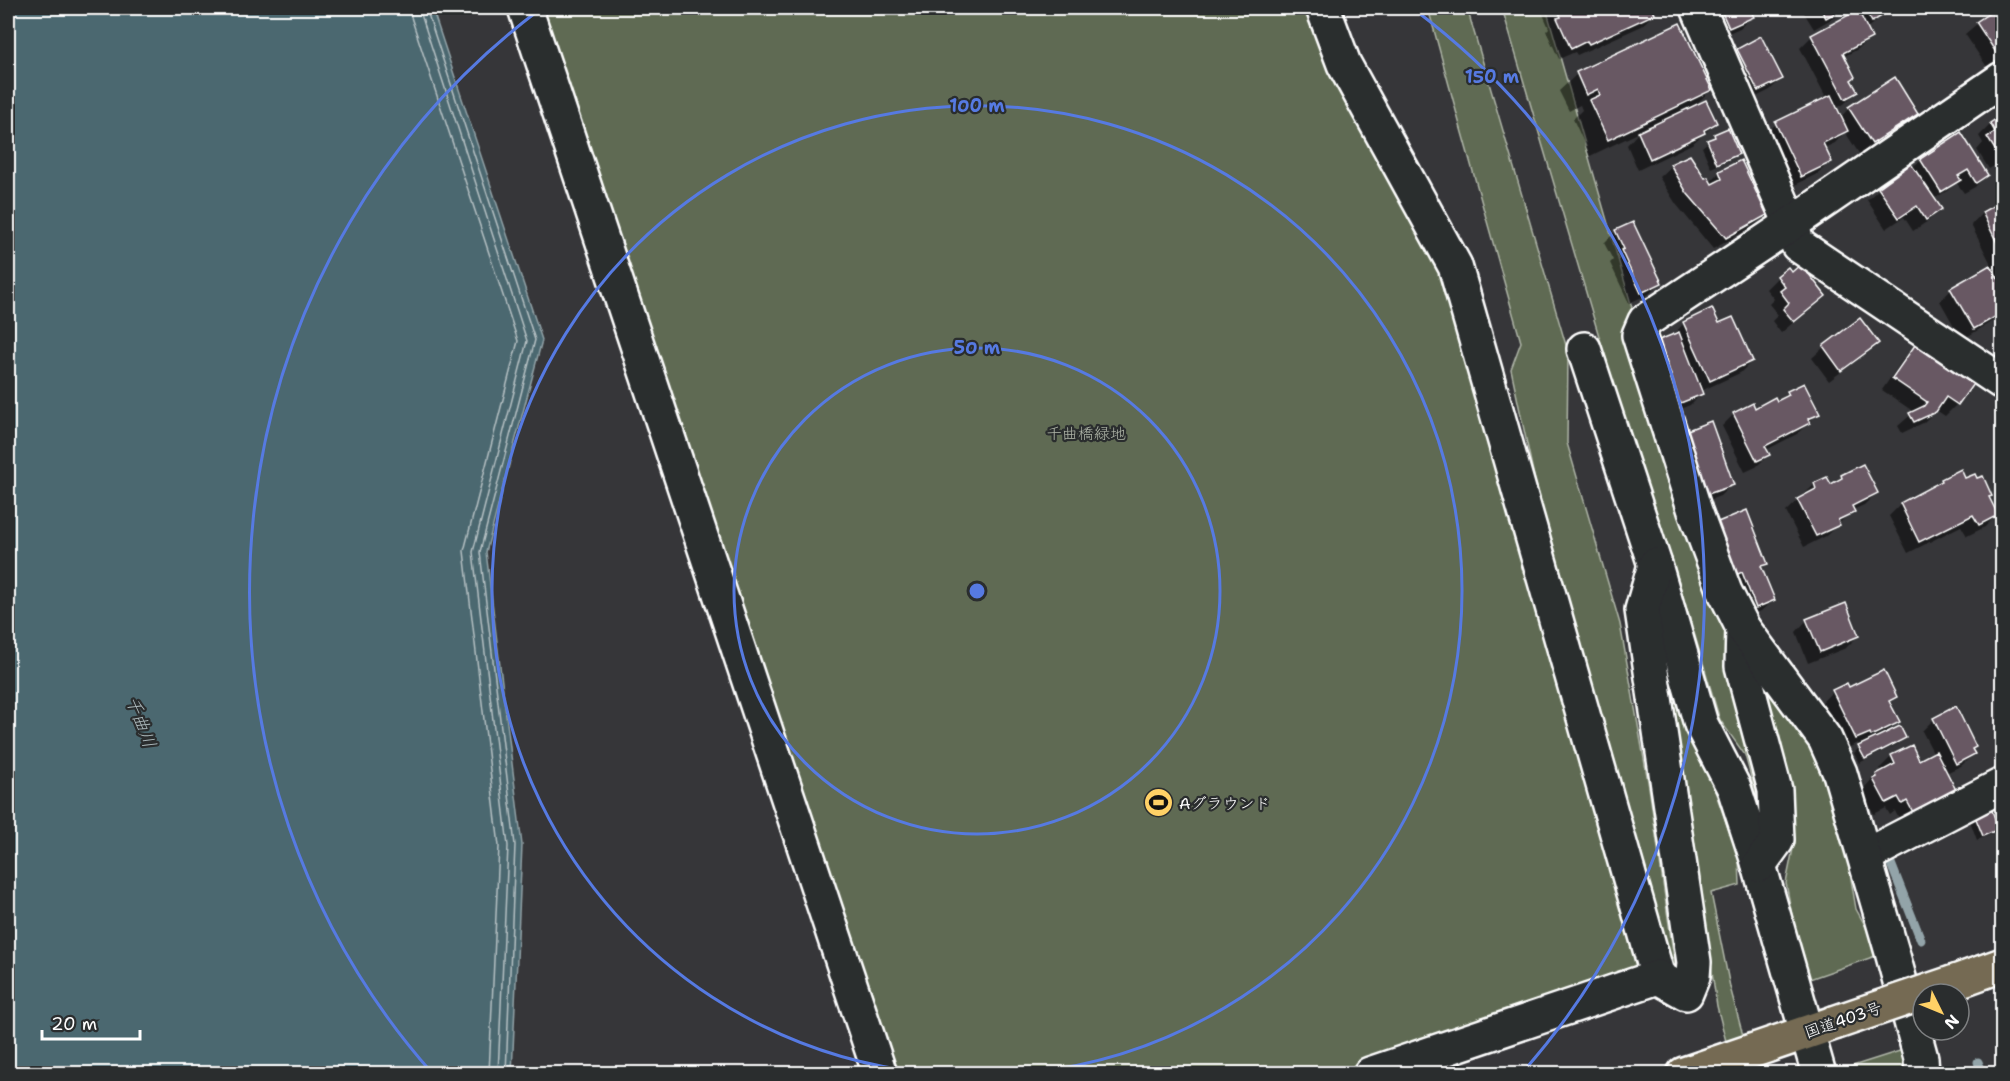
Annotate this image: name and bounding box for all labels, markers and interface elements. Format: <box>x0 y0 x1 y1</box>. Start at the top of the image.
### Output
text: 150 m <box>1465 65 1520 89</box>
text: 100 m <box>949 94 1005 118</box>
text: 50 m <box>954 336 1001 360</box>
park label: 千曲橋緑地 <box>1046 423 1126 444</box>
centre of rings <box>967 581 987 601</box>
water label: 千曲川 <box>120 692 162 752</box>
sports icon: Aグラウンド <box>1142 787 1174 819</box>
place label: Aグラウンド <box>1179 793 1271 814</box>
north arrow <box>1911 982 1971 1042</box>
street label: 国道403号 <box>1801 997 1885 1043</box>
scale bar <box>42 1003 140 1041</box>
text: N <box>1940 1010 1964 1034</box>
text: 20 m <box>51 1012 97 1036</box>

